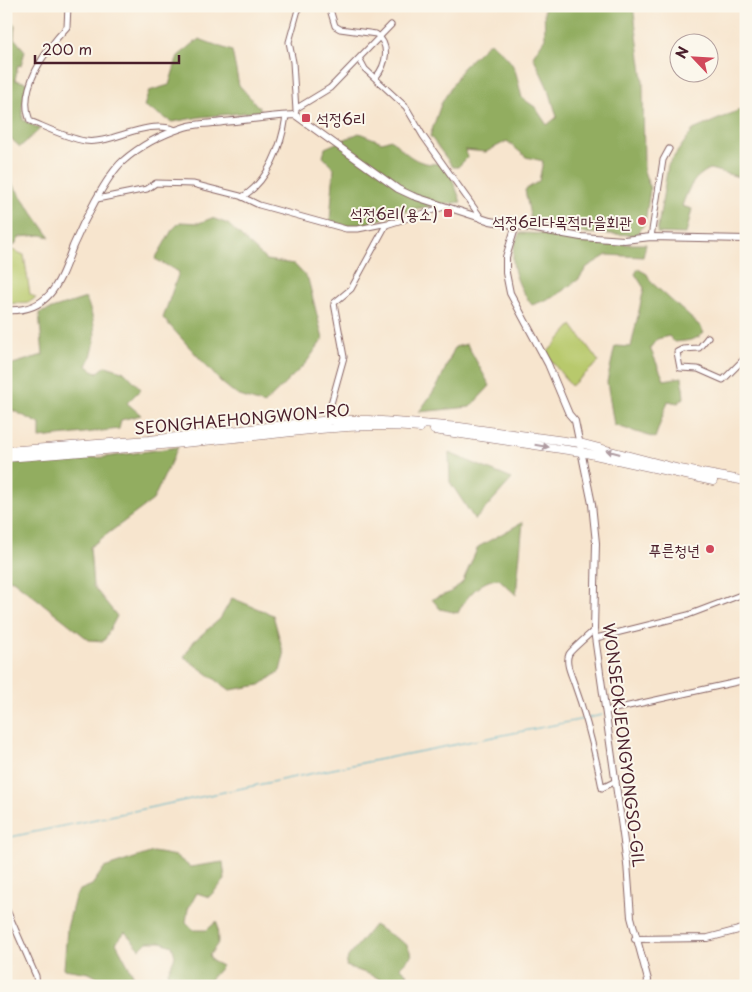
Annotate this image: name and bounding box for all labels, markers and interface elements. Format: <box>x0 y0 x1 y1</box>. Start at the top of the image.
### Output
scale bar <box>35 32 179 64</box>
north arrow <box>670 32 720 82</box>
text: 200 m <box>42 37 92 60</box>
text: N <box>670 43 694 62</box>
place label: 석정6리 <box>316 106 366 130</box>
marker: 석정6리 <box>300 112 312 124</box>
place label: 석정6리(용소) <box>350 201 438 225</box>
marker: 석정6리(용소) <box>442 207 454 219</box>
place label: 석정6리다목적마을회관 <box>492 209 632 233</box>
marker: 석정6리다목적마을회관 <box>636 215 648 227</box>
street label: SEONGHAEHONGWON-RO <box>133 397 351 439</box>
one-way arrow <box>534 442 550 450</box>
one-way arrow <box>605 447 620 455</box>
place label: 푸른청년 <box>649 537 700 561</box>
marker: 푸른청년 <box>704 543 716 555</box>
street label: WONSEOKJEONGYONGSO-GIL <box>598 621 652 869</box>

